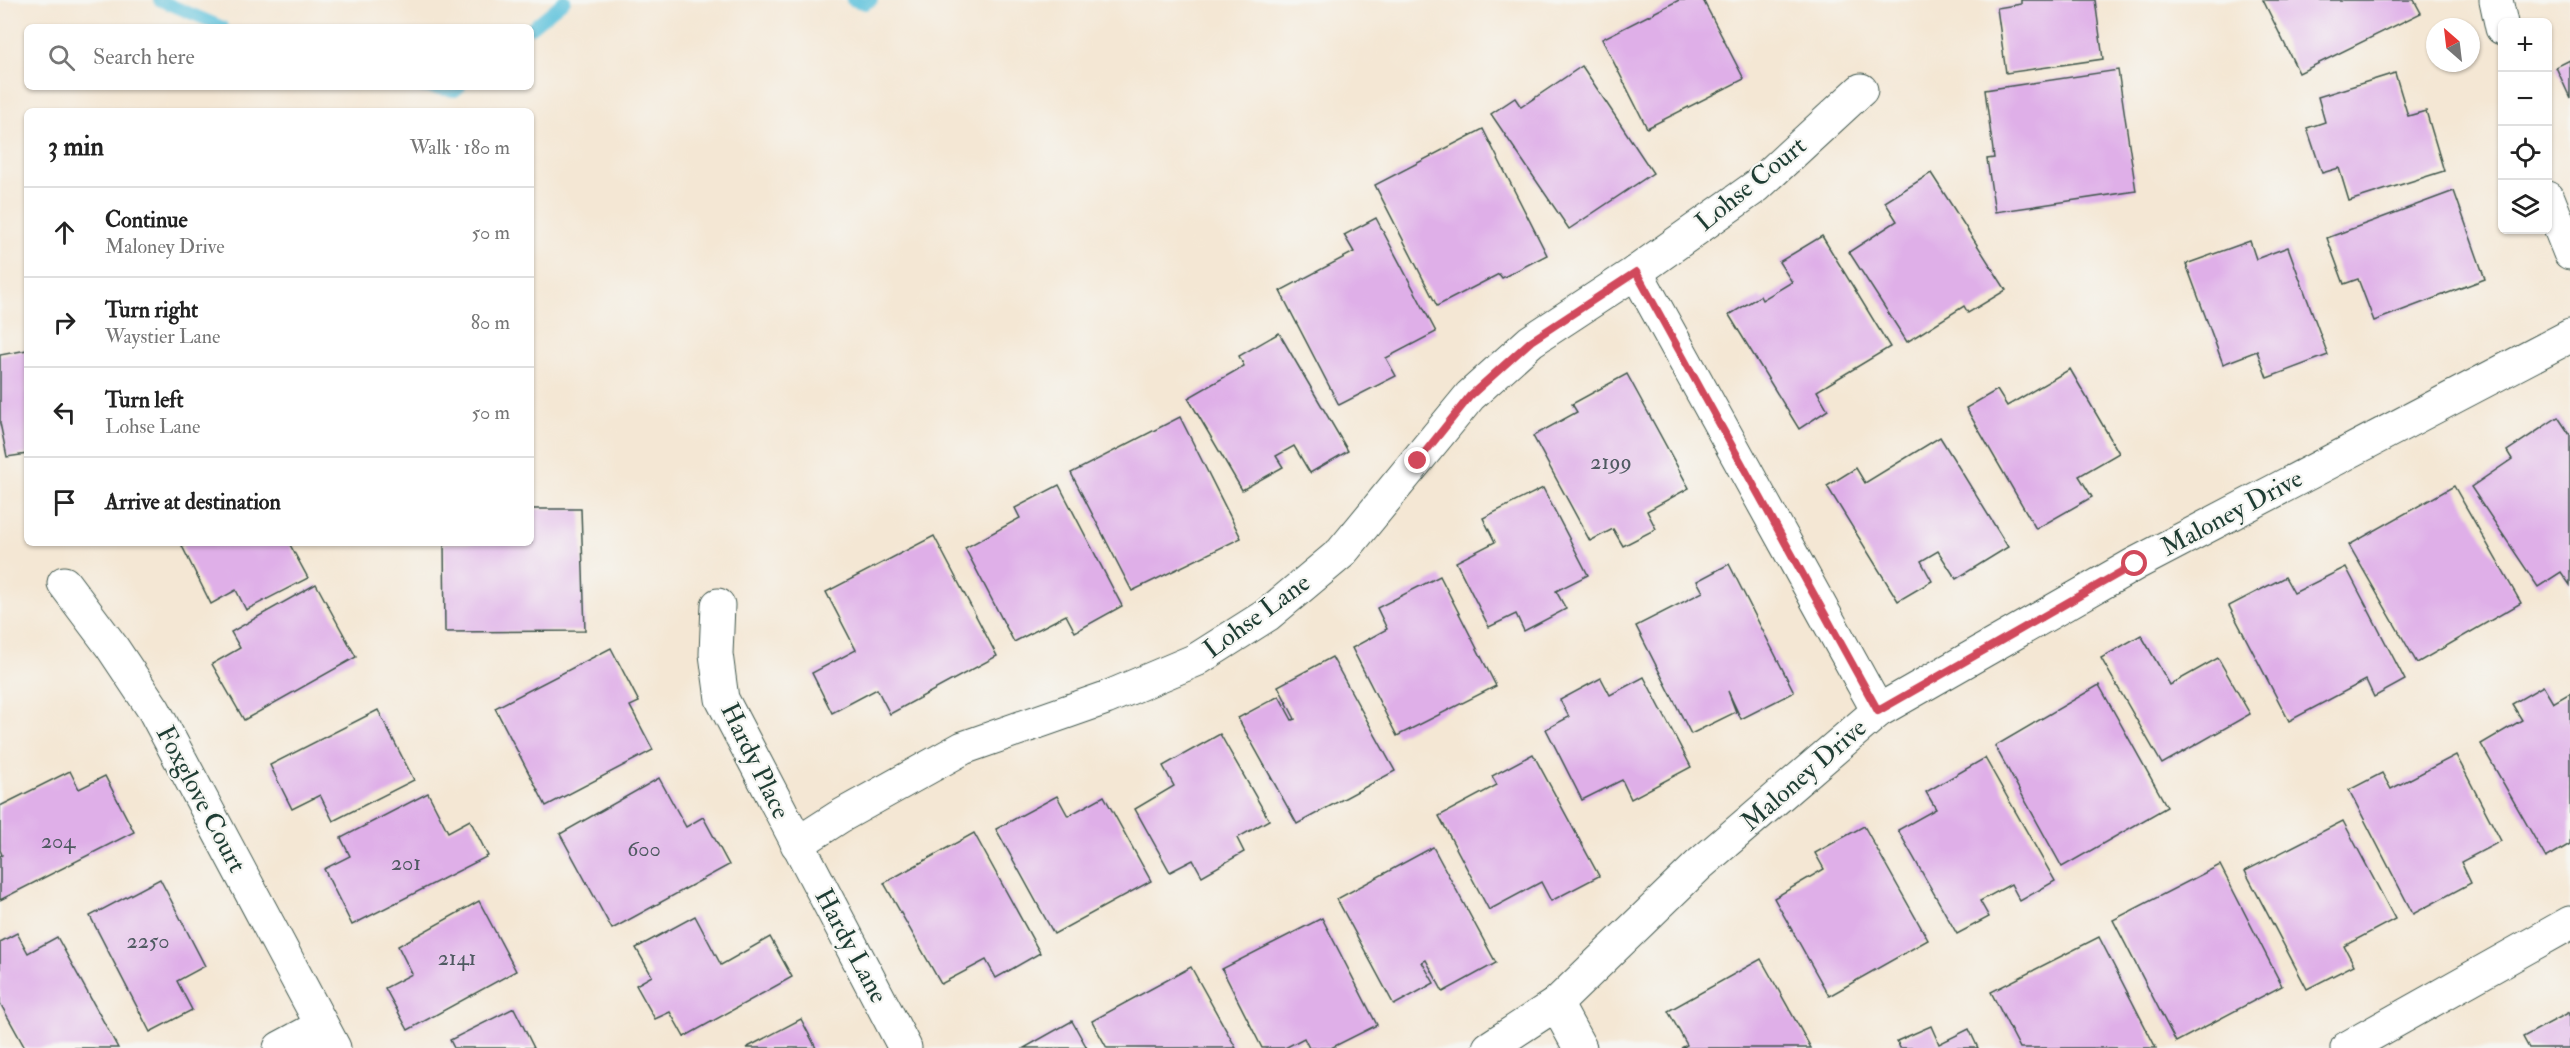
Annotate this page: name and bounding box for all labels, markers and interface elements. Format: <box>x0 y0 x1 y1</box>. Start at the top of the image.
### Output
north arrow <box>2426 18 2480 72</box>
map controls <box>2498 18 2552 234</box>
button: + <box>2498 18 2552 72</box>
search box <box>24 24 534 90</box>
icon: search <box>45 41 78 74</box>
text: Search here <box>93 43 195 71</box>
button: − <box>2498 72 2552 126</box>
button: locate <box>2498 126 2552 180</box>
street label: Lohse Court <box>1689 130 1813 238</box>
text: 3 min <box>48 131 104 163</box>
text: Walk · 180 m <box>410 135 510 160</box>
button: layers <box>2498 180 2552 234</box>
text: Continue <box>105 206 188 234</box>
icon: ahead <box>48 216 81 249</box>
text: 50 m <box>471 220 510 245</box>
text: Maloney Drive <box>105 234 225 259</box>
text: Turn right <box>105 296 198 324</box>
icon: right <box>48 306 81 339</box>
text: 80 m <box>471 310 510 335</box>
text: Waystier Lane <box>105 324 220 349</box>
text: Turn left <box>105 386 184 414</box>
icon: left <box>48 396 81 429</box>
text: 50 m <box>471 400 510 425</box>
text: Lohse Lane <box>105 414 200 439</box>
route end <box>1404 447 1430 473</box>
house number: 2199 <box>1590 448 1632 476</box>
street label: Maloney Drive <box>2156 462 2308 564</box>
icon: arrive <box>48 486 81 519</box>
text: Arrive at destination <box>105 488 281 516</box>
route start <box>2121 550 2147 576</box>
street label: Lohse Lane <box>1197 567 1317 665</box>
street label: Hardy Place <box>713 698 797 824</box>
street label: Maloney Drive <box>1735 712 1873 838</box>
street label: Foxglove Court <box>149 720 253 878</box>
house number: 204 <box>41 827 76 855</box>
house number: 600 <box>627 835 661 863</box>
house number: 201 <box>391 849 421 877</box>
street label: Hardy Lane <box>808 883 895 1009</box>
house number: 2250 <box>127 927 170 955</box>
house number: 2141 <box>438 944 476 972</box>

